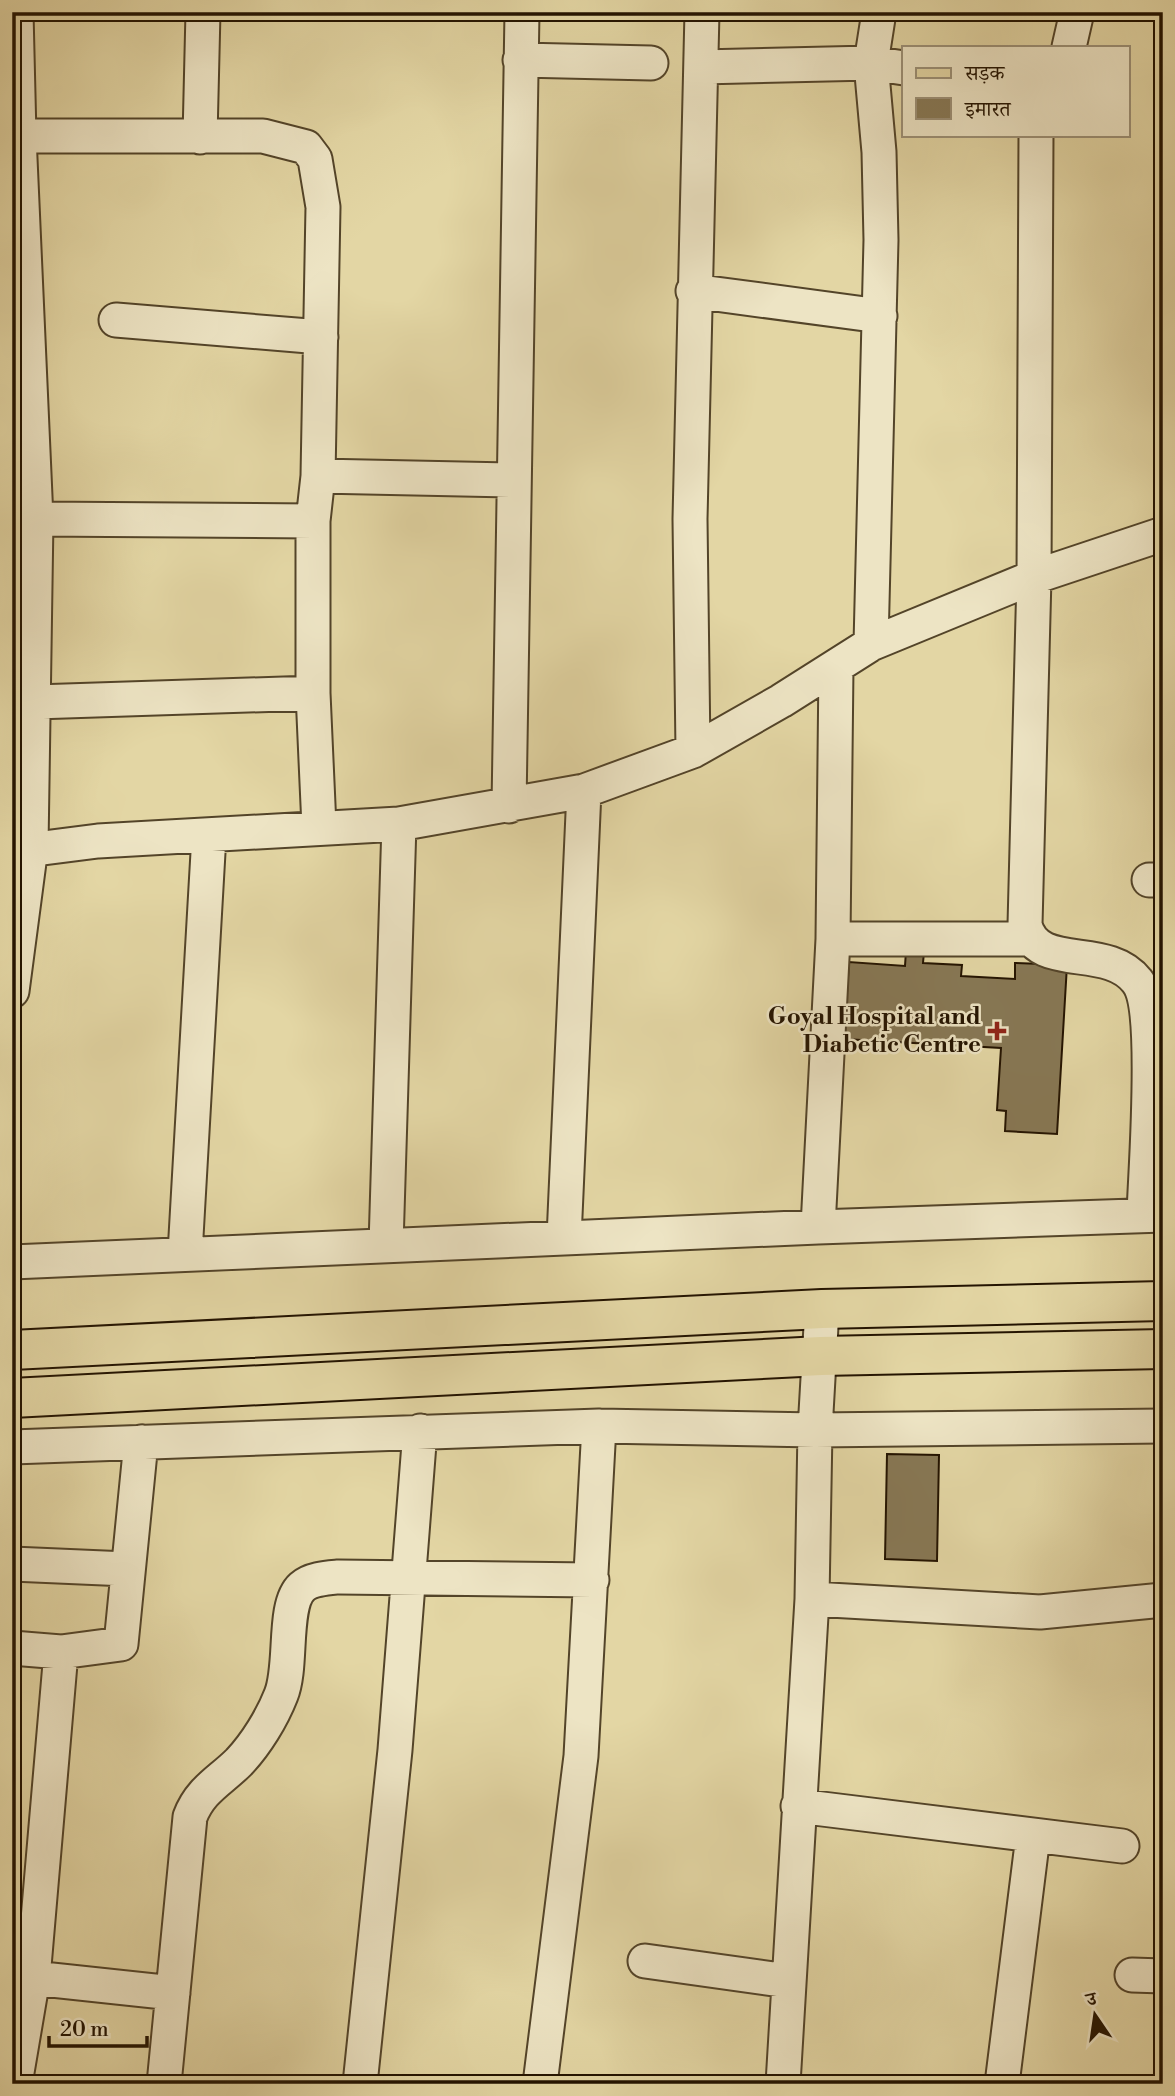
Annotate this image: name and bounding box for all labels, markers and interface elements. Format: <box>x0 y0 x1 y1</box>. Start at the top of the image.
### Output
legend <box>902 46 1130 136</box>
text: सड़क <box>964 61 1005 87</box>
text: इमारत <box>964 97 1012 123</box>
place label: Goyal Hospital and Diabetic Centre <box>768 1002 981 1060</box>
marker: Goyal Hospital and Diabetic Centre <box>987 1021 1007 1041</box>
north arrow <box>1060 1980 1130 2050</box>
text: उ <box>1082 1986 1100 2013</box>
scale bar <box>49 2005 147 2049</box>
text: 20 m <box>60 2017 109 2043</box>

